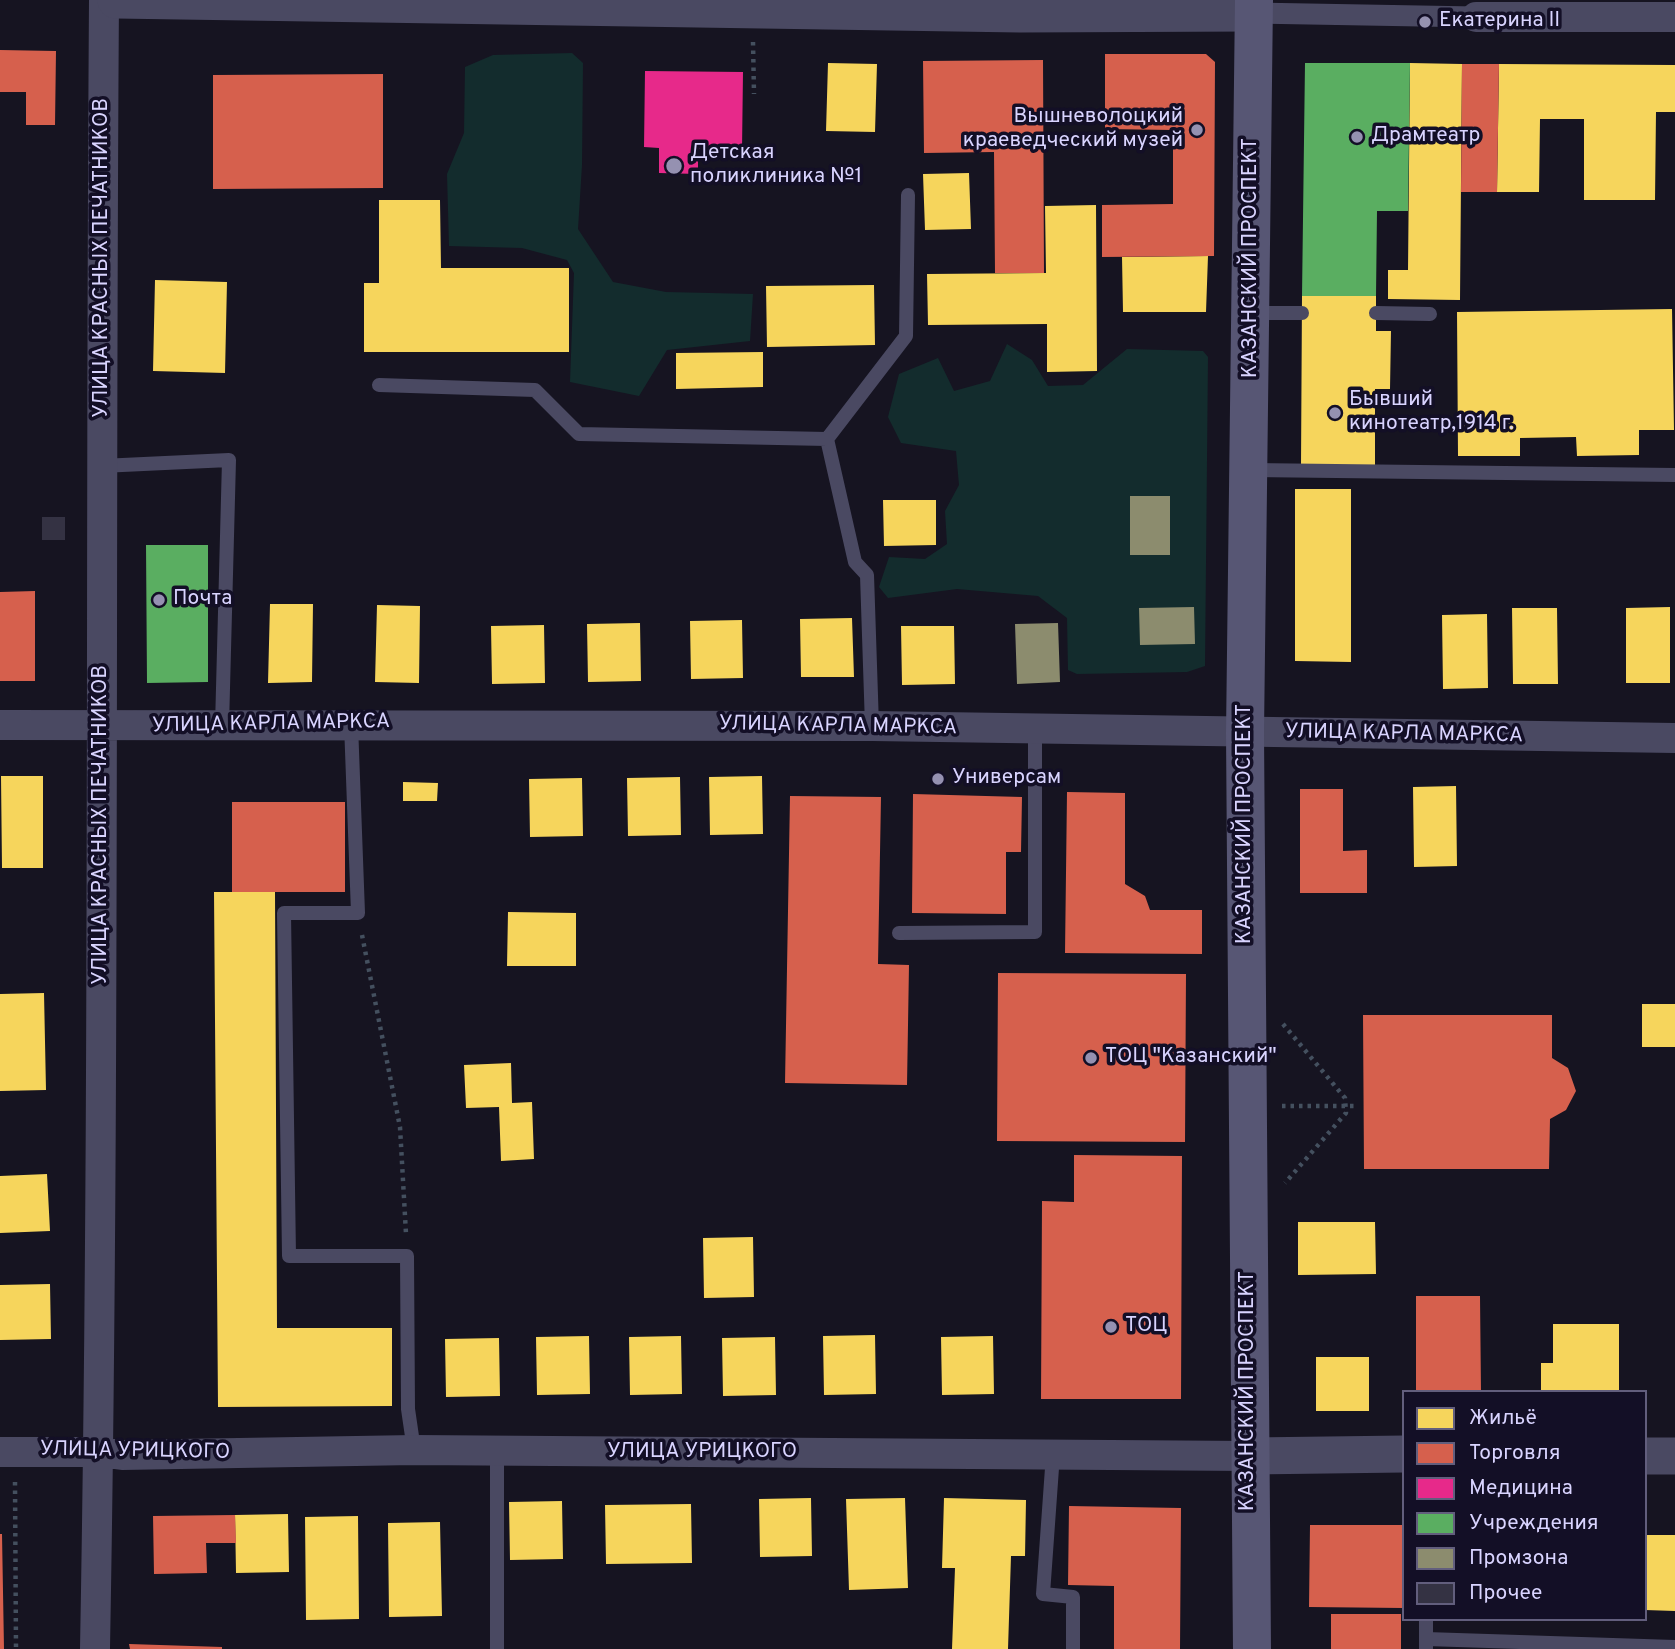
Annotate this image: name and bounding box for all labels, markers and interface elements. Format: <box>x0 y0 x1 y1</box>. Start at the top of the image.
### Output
place label: Екатерина II <box>1439 9 1560 35</box>
marker: Екатерина II <box>1417 14 1433 30</box>
street label: УЛИЦА КРАСНЫХ ПЕЧАТНИКОВ <box>90 98 116 418</box>
place label: Вышневолоцкий краеведческий музей <box>963 105 1183 155</box>
marker: Вышневолоцкий краеведческий музей <box>1189 122 1205 138</box>
place label: Драмтеатр <box>1371 124 1480 150</box>
marker: Драмтеатр <box>1349 129 1365 145</box>
street label: КАЗАНСКИЙ ПРОСПЕКТ <box>1239 138 1265 378</box>
place label: Детская поликлиника №1 <box>690 141 862 191</box>
marker: Детская поликлиника №1 <box>664 156 684 176</box>
place label: Бывший кинотеатр,1914 г. <box>1349 388 1514 438</box>
marker: Бывший кинотеатр,1914 г. <box>1327 405 1343 421</box>
place label: Почта <box>173 587 232 613</box>
marker: Почта <box>151 592 167 608</box>
street label: УЛИЦА КРАСНЫХ ПЕЧАТНИКОВ <box>89 665 115 985</box>
street label: КАЗАНСКИЙ ПРОСПЕКТ <box>1233 704 1259 944</box>
street label: УЛИЦА КАРЛА МАРКСА <box>152 710 390 740</box>
street label: УЛИЦА КАРЛА МАРКСА <box>719 712 957 742</box>
street label: УЛИЦА КАРЛА МАРКСА <box>1285 720 1523 750</box>
place label: Универсам <box>952 766 1061 792</box>
marker: Универсам <box>930 771 946 787</box>
place label: ТОЦ "Казанский" <box>1105 1045 1277 1071</box>
marker: ТОЦ "Казанский" <box>1083 1050 1099 1066</box>
street label: КАЗАНСКИЙ ПРОСПЕКТ <box>1236 1271 1262 1511</box>
place label: ТОЦ <box>1125 1314 1168 1340</box>
marker: ТОЦ <box>1103 1319 1119 1335</box>
legend <box>1402 1390 1647 1621</box>
text: Жильё <box>1469 1405 1537 1432</box>
street label: УЛИЦА УРИЦКОГО <box>40 1438 230 1466</box>
street label: УЛИЦА УРИЦКОГО <box>607 1440 797 1466</box>
text: Торговля <box>1469 1440 1560 1467</box>
text: Медицина <box>1469 1475 1573 1502</box>
text: Учреждения <box>1469 1510 1598 1537</box>
text: Промзона <box>1469 1545 1568 1572</box>
text: Прочее <box>1469 1580 1542 1607</box>

